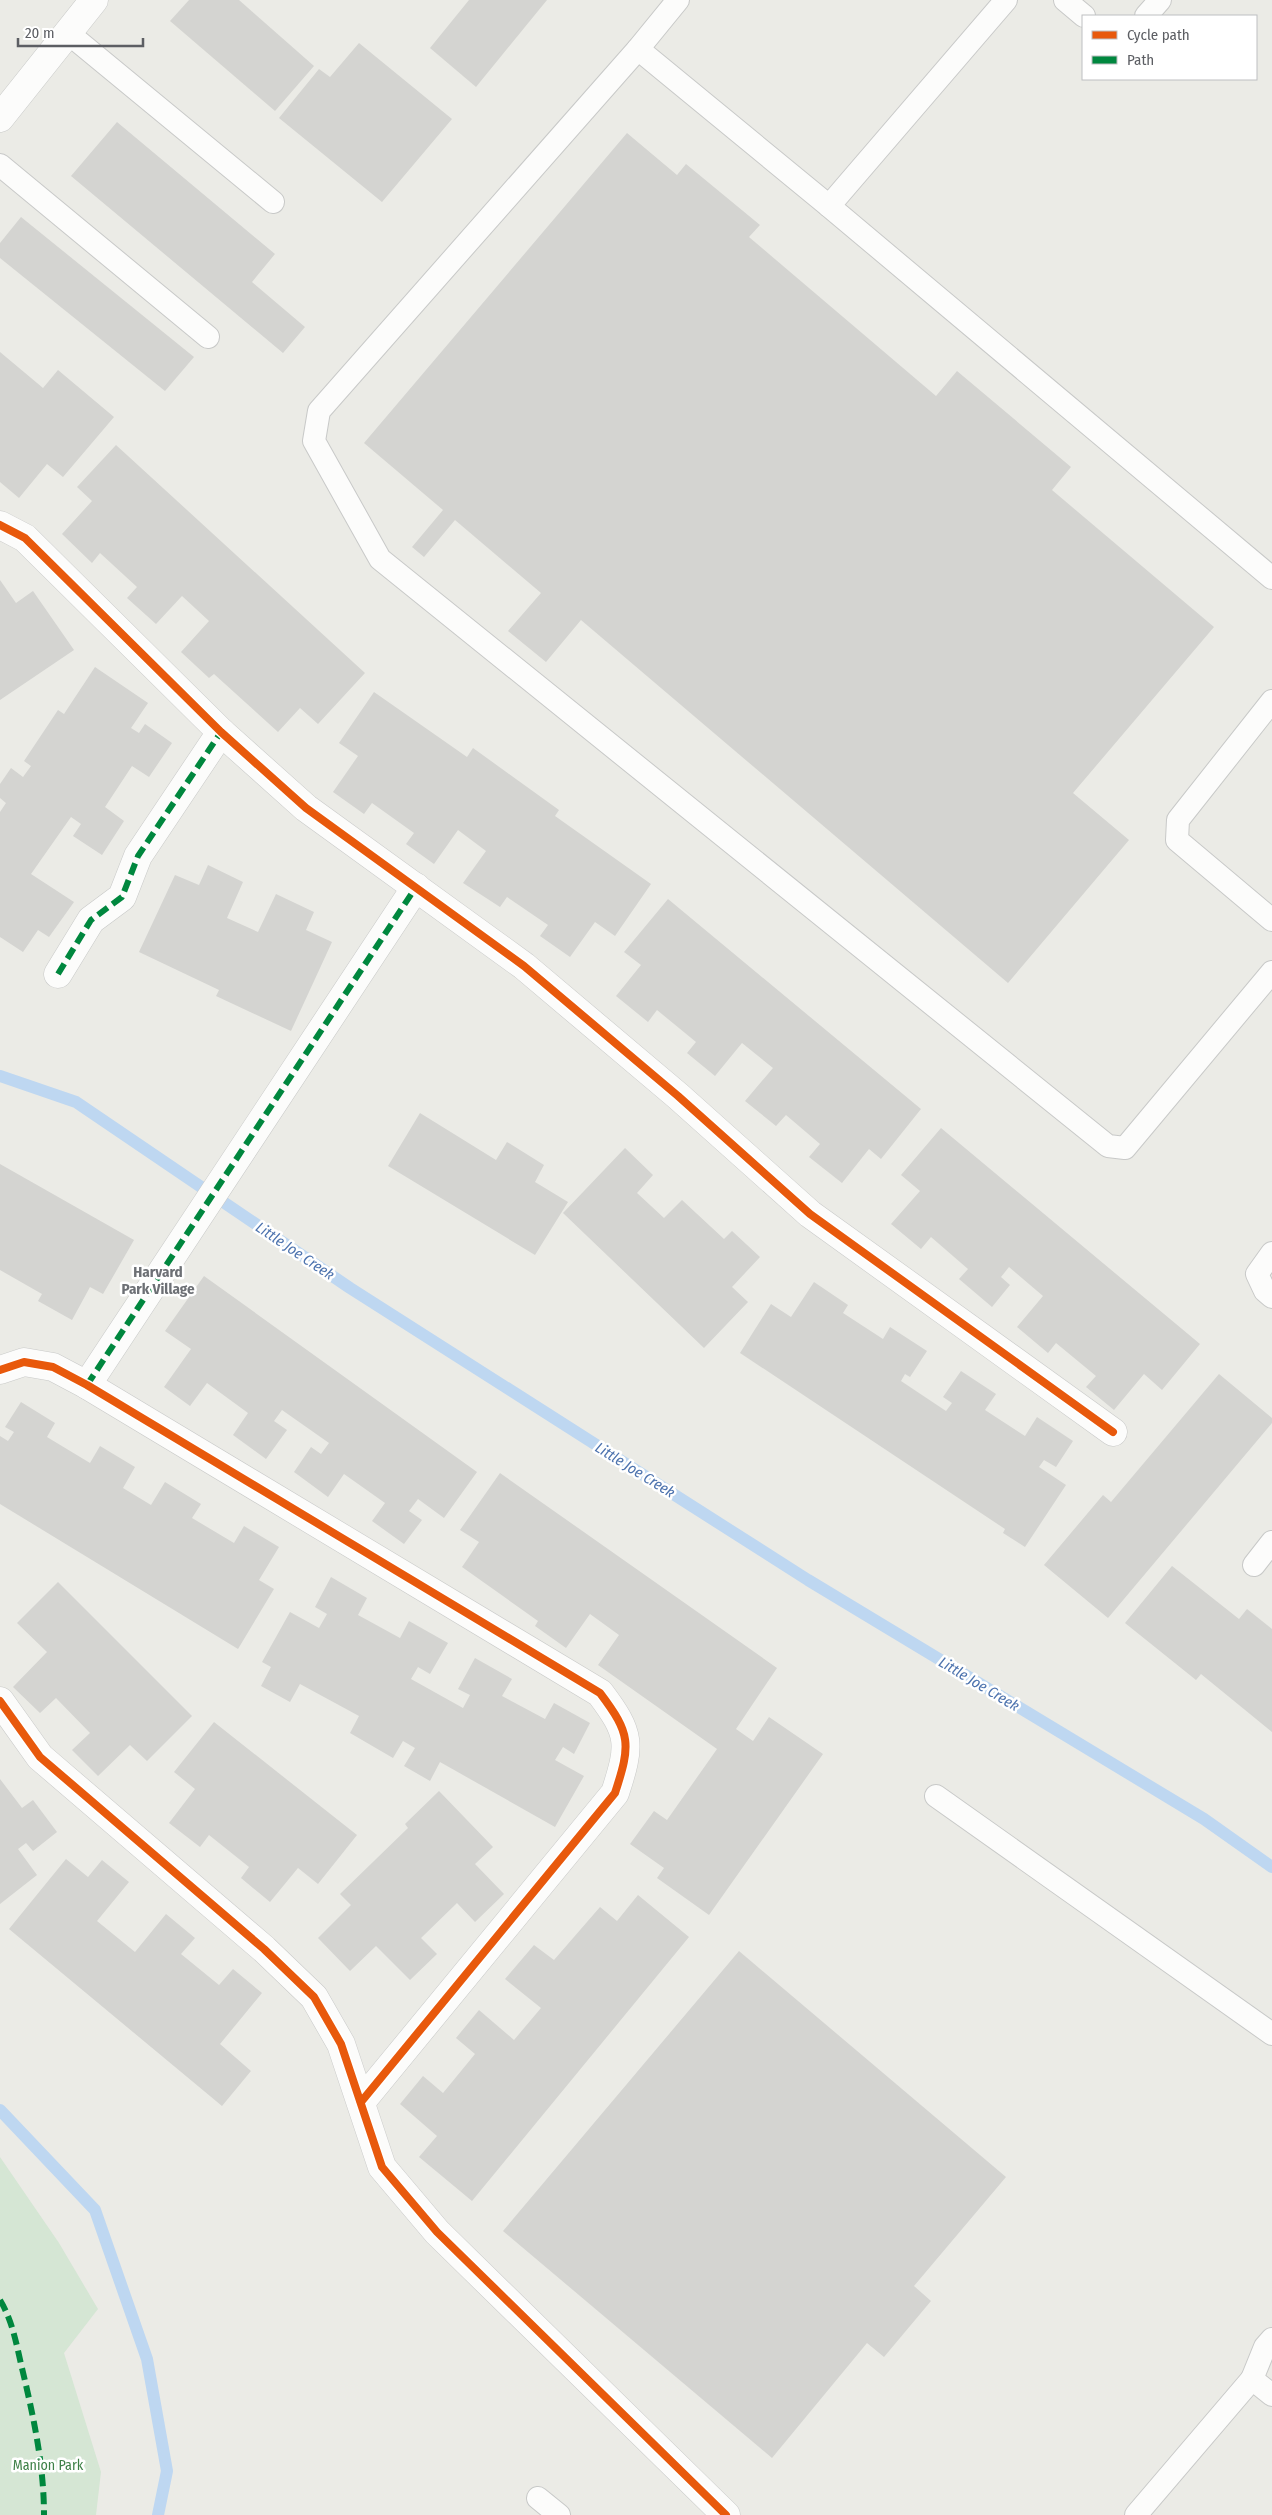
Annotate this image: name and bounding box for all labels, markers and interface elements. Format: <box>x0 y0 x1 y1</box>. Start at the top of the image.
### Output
scale bar <box>18 15 142 47</box>
legend <box>1082 15 1257 80</box>
text: 20 m <box>25 24 55 42</box>
text: Cycle path <box>1127 26 1190 44</box>
text: Path <box>1127 51 1154 69</box>
water label: Little Joe Creek <box>252 1218 338 1284</box>
district label: Harvard Park Village <box>121 1263 195 1298</box>
water label: Little Joe Creek <box>592 1438 679 1502</box>
water label: Little Joe Creek <box>935 1653 1023 1715</box>
park label: Manion Park <box>13 2457 84 2474</box>

